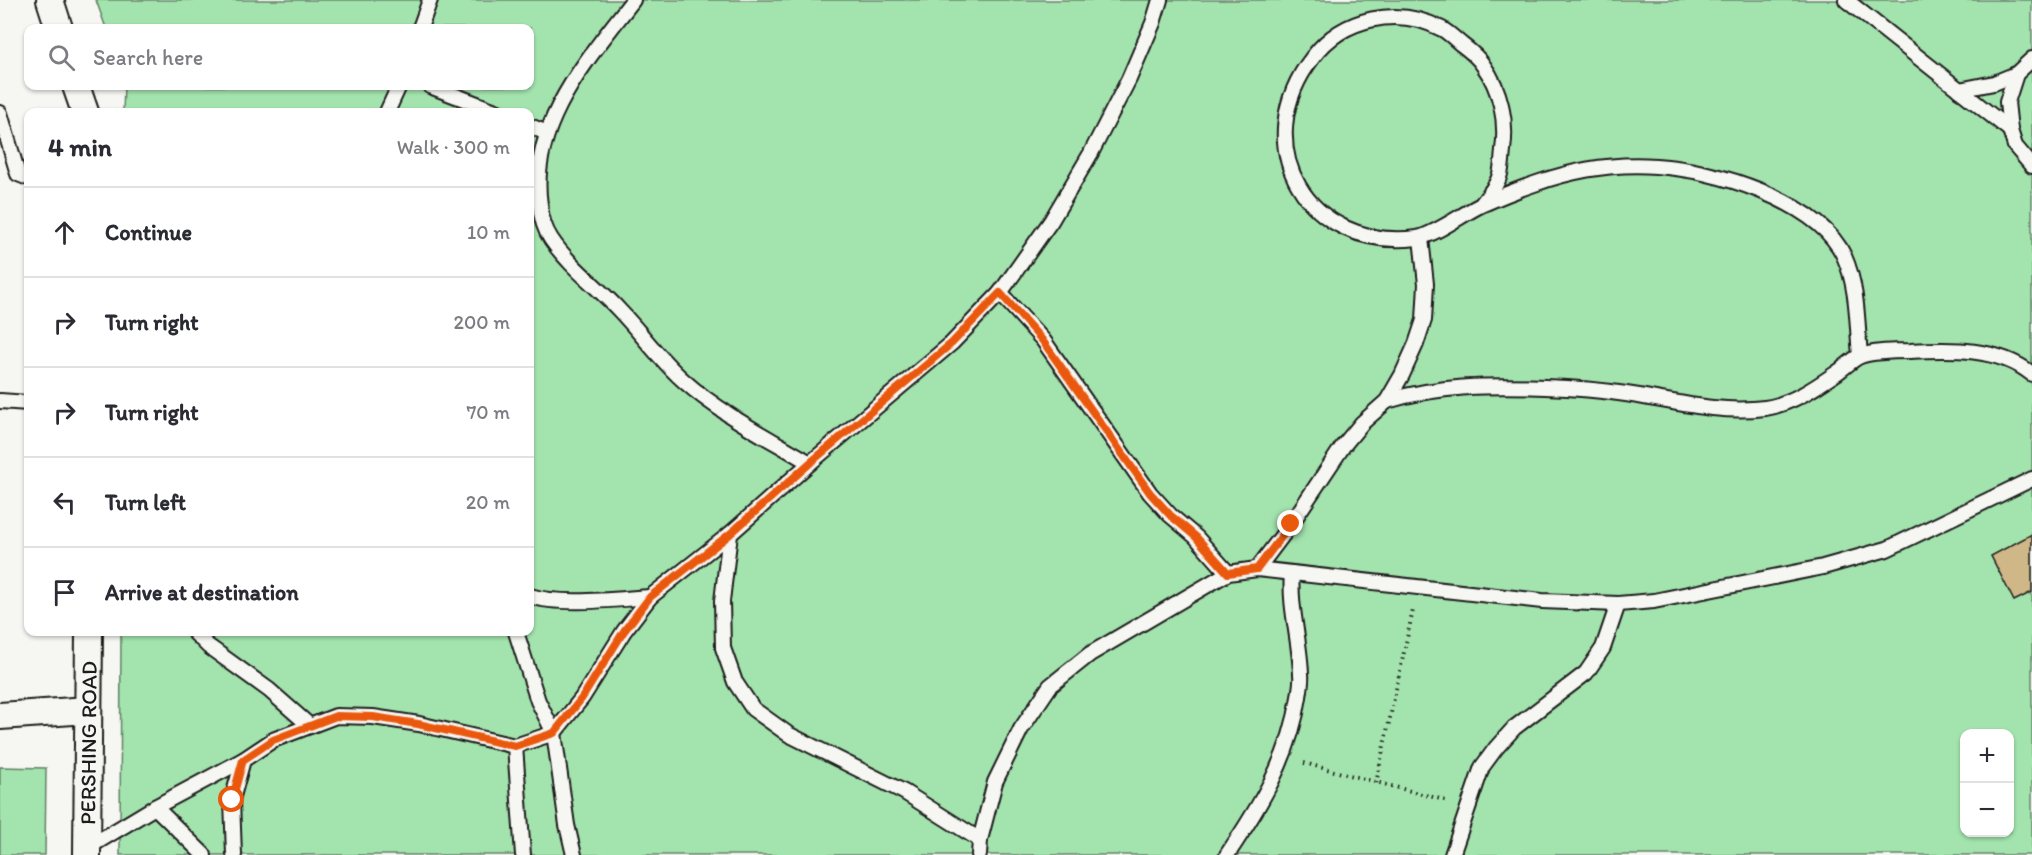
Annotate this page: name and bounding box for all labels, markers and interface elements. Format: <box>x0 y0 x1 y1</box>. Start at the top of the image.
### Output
search box <box>24 24 534 90</box>
icon: search <box>45 41 78 74</box>
text: Search here <box>93 44 203 71</box>
text: 4 min <box>48 131 112 163</box>
text: Walk · 300 m <box>397 135 510 159</box>
icon: ahead <box>48 216 81 249</box>
text: Continue <box>105 219 192 246</box>
text: 10 m <box>467 220 510 244</box>
icon: right <box>48 306 81 339</box>
text: Turn right <box>105 309 199 336</box>
text: 200 m <box>454 310 510 334</box>
icon: right <box>48 396 81 429</box>
text: Turn right <box>105 399 199 426</box>
text: 70 m <box>466 400 510 424</box>
icon: left <box>48 486 81 519</box>
text: Turn left <box>105 489 186 516</box>
text: 20 m <box>466 490 510 514</box>
route end <box>1277 510 1303 536</box>
icon: arrive <box>48 576 81 609</box>
text: Arrive at destination <box>105 579 299 606</box>
street label: PERSHING ROAD <box>74 661 102 825</box>
map controls <box>1960 729 2014 837</box>
button: + <box>1960 729 2014 783</box>
button: − <box>1960 783 2014 837</box>
route start <box>218 786 244 812</box>

